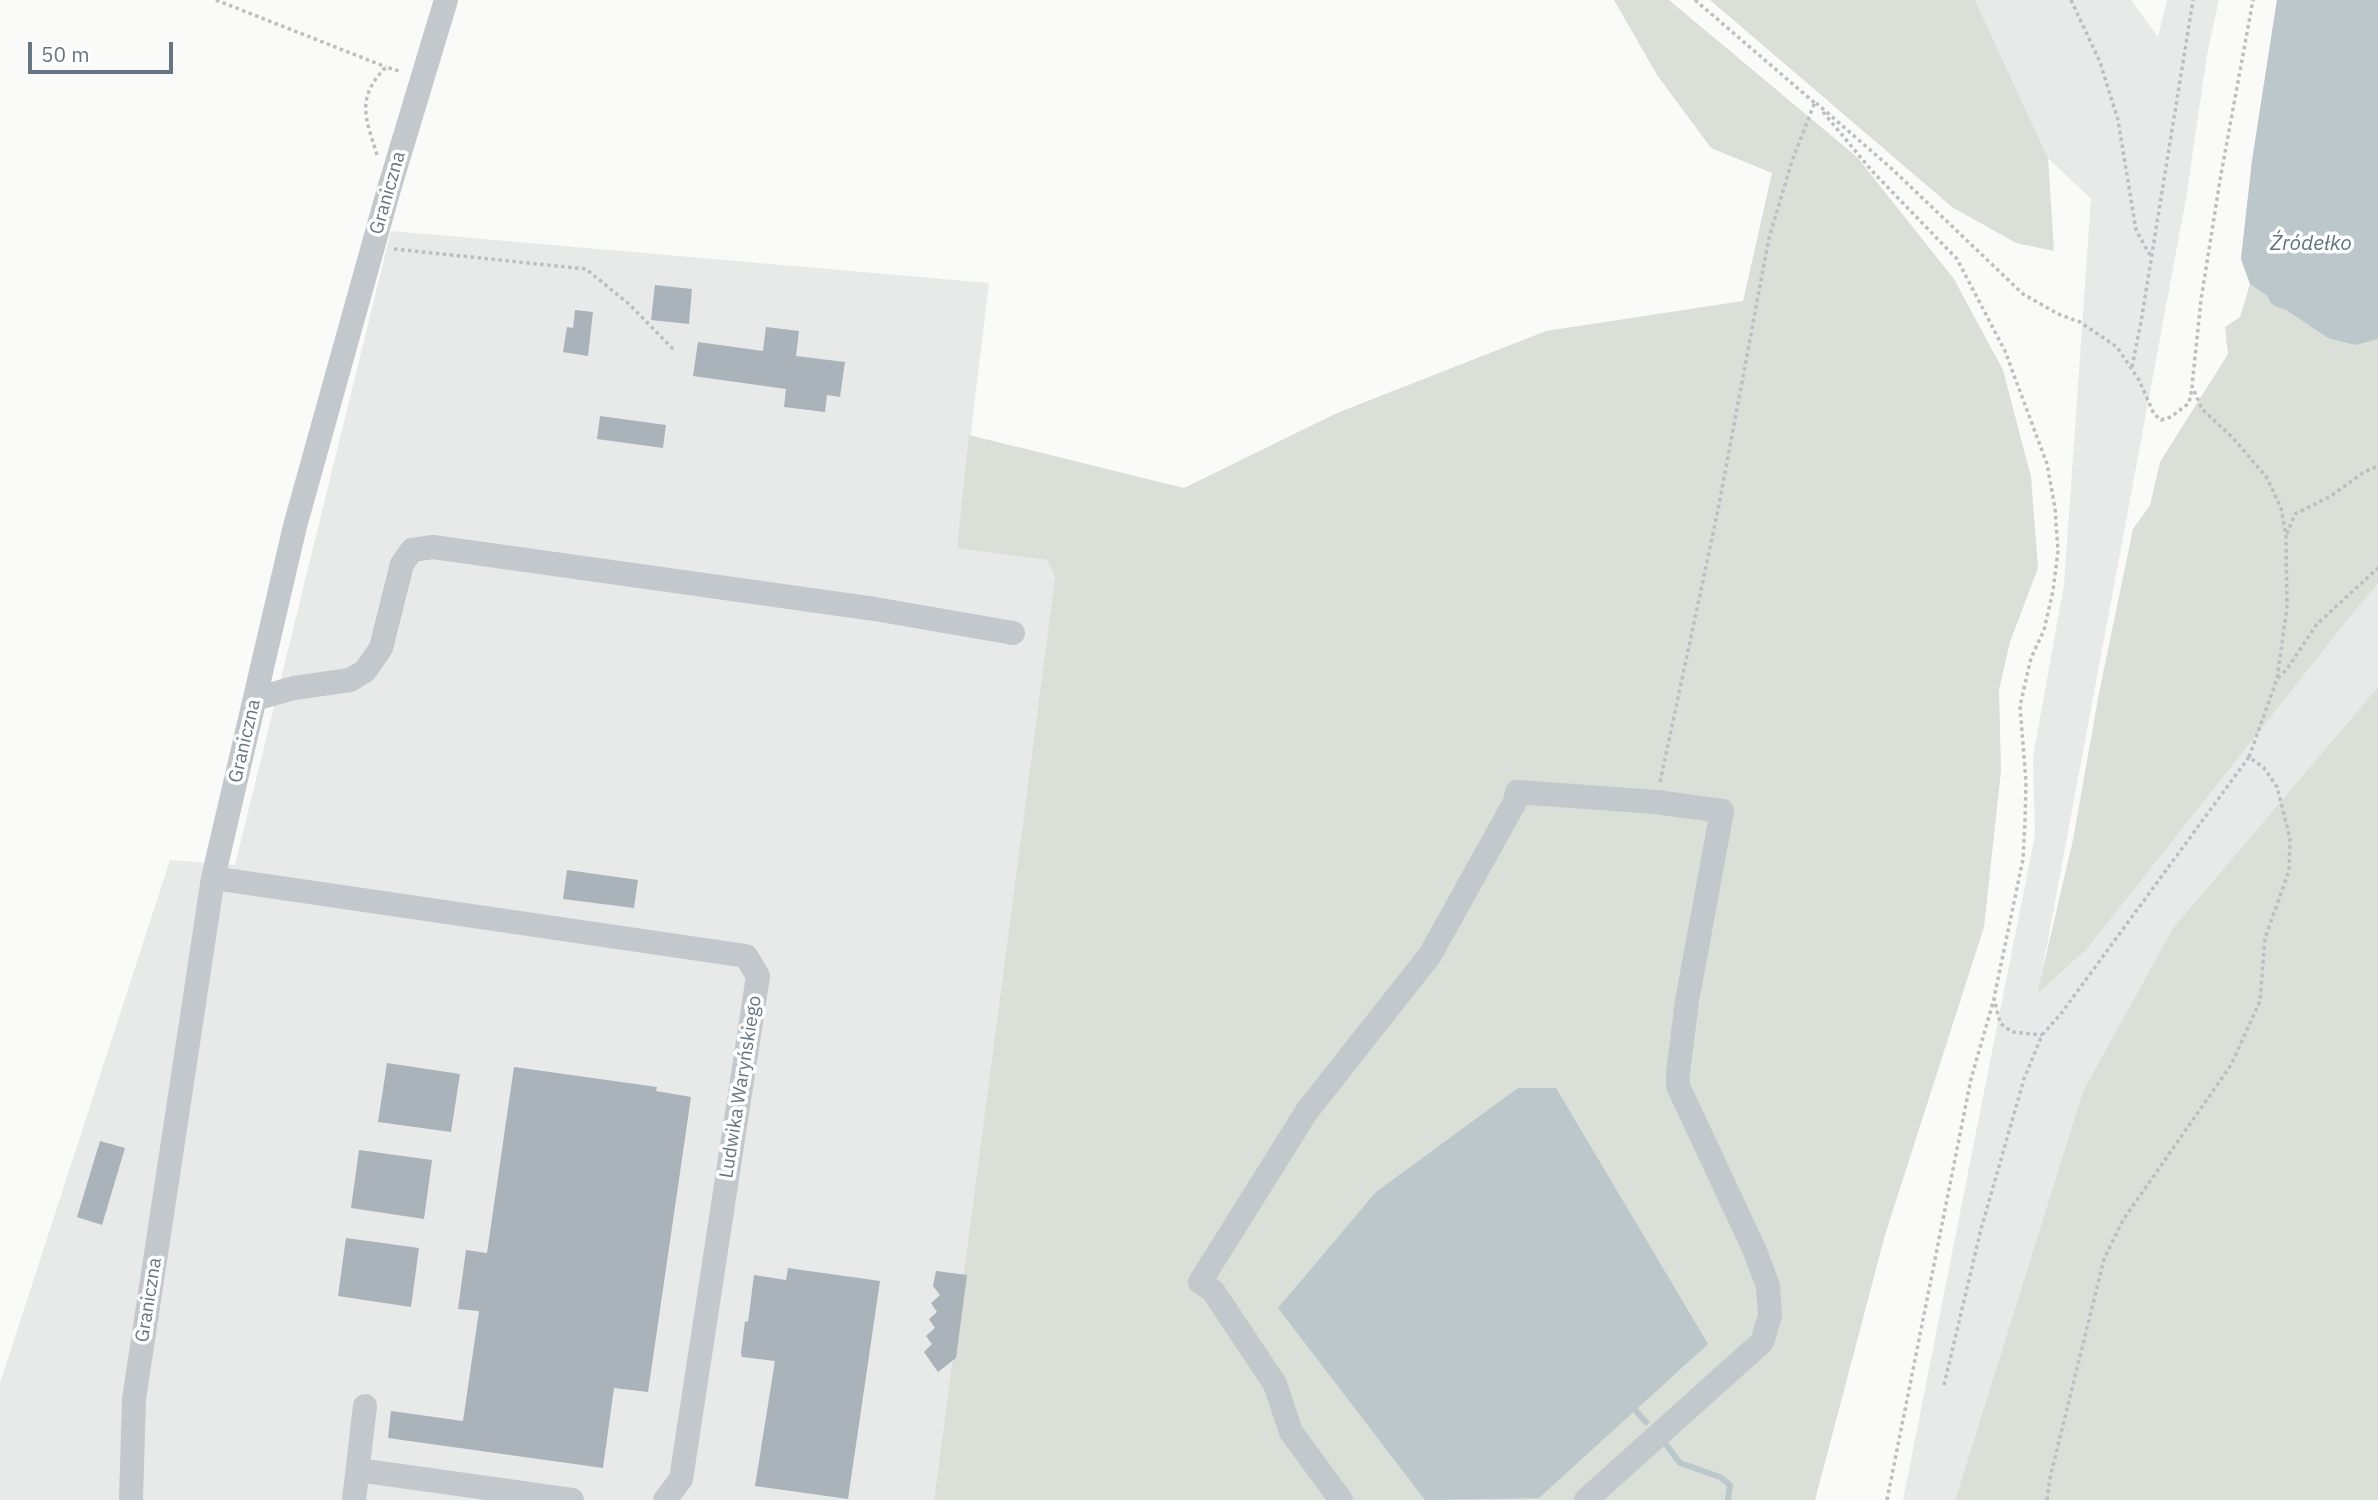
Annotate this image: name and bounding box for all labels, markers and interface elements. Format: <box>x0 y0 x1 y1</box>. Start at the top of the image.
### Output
scale bar <box>32 28 177 72</box>
text: 50 m <box>41 40 90 68</box>
street label: Graniczna <box>365 149 411 237</box>
water label: Źródełko <box>2270 231 2352 257</box>
street label: Graniczna <box>224 697 266 785</box>
street label: Ludwika Waryńskiego <box>715 994 767 1180</box>
street label: Graniczna <box>131 1256 167 1344</box>

